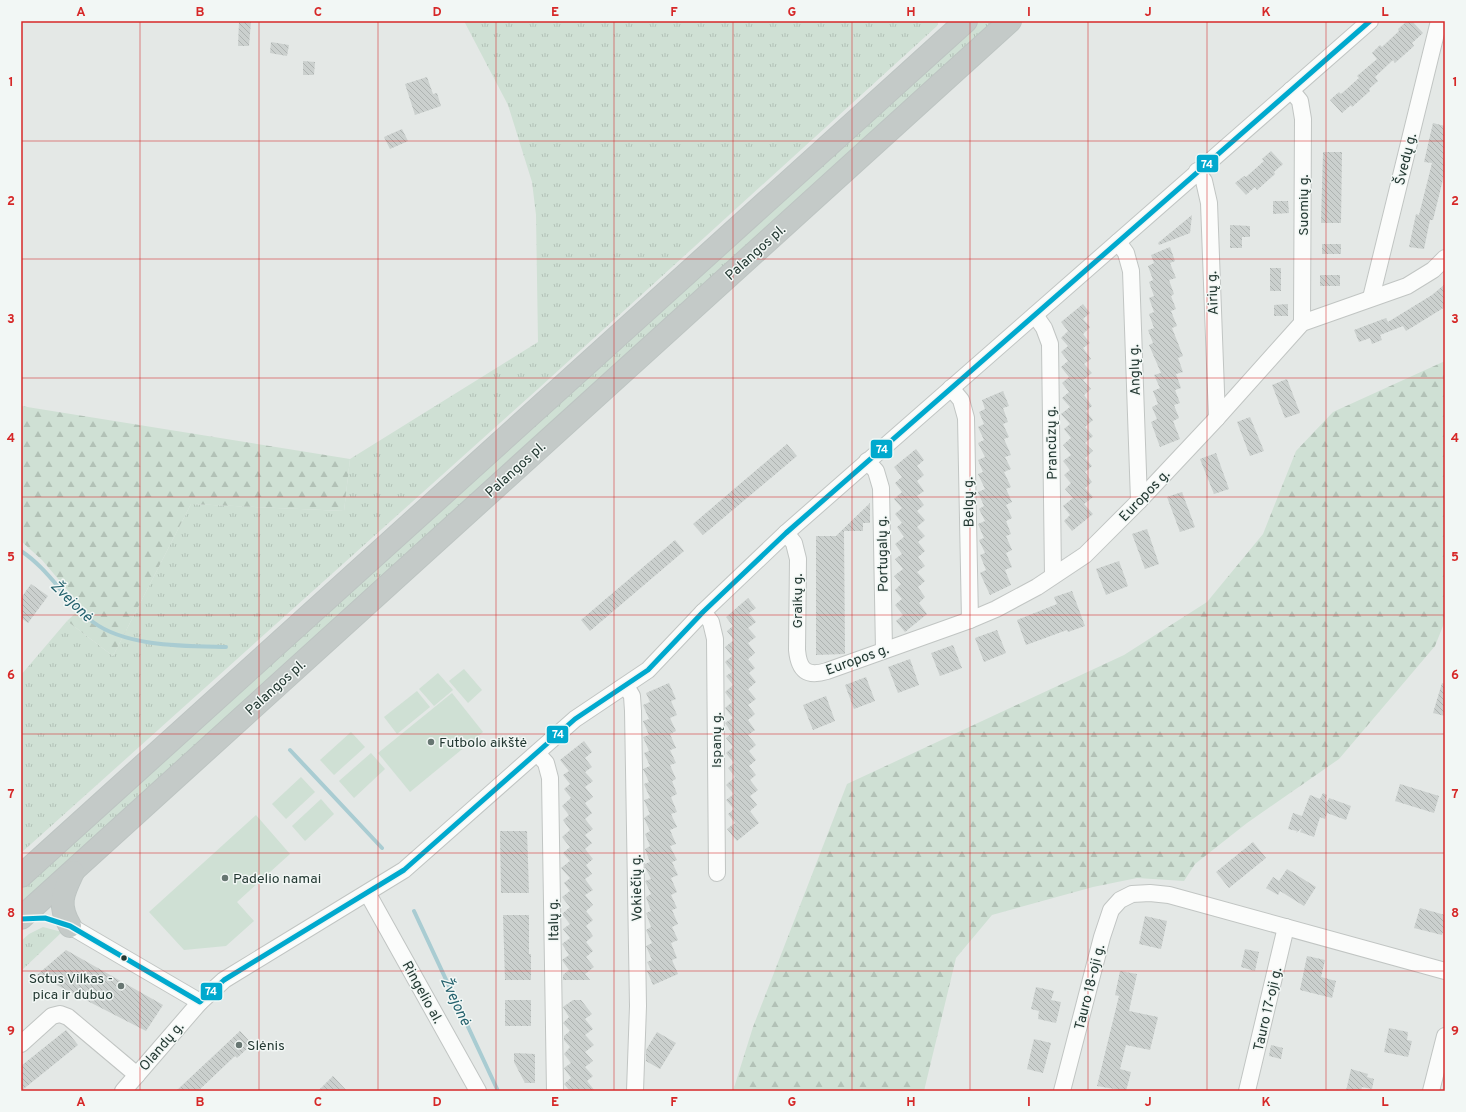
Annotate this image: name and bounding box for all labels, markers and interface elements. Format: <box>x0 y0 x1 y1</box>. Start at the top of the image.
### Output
text: A <box>76 5 86 21</box>
text: B <box>196 5 205 21</box>
text: C <box>314 5 322 21</box>
text: D <box>432 5 442 21</box>
text: E <box>551 5 559 21</box>
text: F <box>670 5 678 21</box>
text: G <box>788 5 797 21</box>
text: H <box>906 5 916 21</box>
text: I <box>1027 5 1031 21</box>
text: J <box>1144 5 1152 21</box>
text: K <box>1261 5 1271 21</box>
text: L <box>1381 5 1389 21</box>
text: 1 <box>8 75 14 91</box>
text: 1 <box>1452 75 1458 91</box>
street label: Švedų g. <box>1391 131 1421 187</box>
line badge: 74 <box>1196 154 1219 173</box>
text: 74 <box>1201 158 1213 172</box>
street label: Suomių g. <box>1296 174 1313 236</box>
text: 2 <box>7 194 15 210</box>
text: 2 <box>1451 194 1459 210</box>
street label: Palangos pl. <box>722 222 790 285</box>
street label: Airių g. <box>1204 271 1223 315</box>
text: 3 <box>7 312 15 328</box>
text: 3 <box>1451 312 1459 328</box>
street label: Anglų g. <box>1126 344 1145 396</box>
street label: Prancūzų g. <box>1043 406 1062 480</box>
text: 4 <box>7 431 15 447</box>
text: 4 <box>1451 431 1459 447</box>
street label: Palangos pl. <box>482 439 550 502</box>
line badge: 74 <box>870 439 893 459</box>
text: 74 <box>876 443 888 457</box>
street label: Europos g. <box>1116 466 1174 526</box>
street label: Belgų g. <box>961 477 978 527</box>
street label: Portugalų g. <box>874 516 893 592</box>
text: 5 <box>7 550 15 566</box>
text: 5 <box>1451 550 1459 566</box>
street label: Graikų g. <box>790 573 807 629</box>
water label: Žvejonė <box>46 577 97 627</box>
street label: Europos g. <box>824 641 891 680</box>
street label: Palangos pl. <box>242 657 310 720</box>
text: 6 <box>7 668 15 684</box>
text: 6 <box>1451 668 1459 684</box>
street label: Ispanų g. <box>709 712 726 768</box>
line badge: 74 <box>546 725 569 744</box>
text: 74 <box>552 728 564 742</box>
place label: Futbolo aikštė <box>439 735 527 752</box>
marker: Futbolo aikštė <box>426 737 436 747</box>
text: 7 <box>8 787 15 803</box>
text: 7 <box>1452 787 1459 803</box>
street label: Vokiečių g. <box>628 854 647 922</box>
place label: Padelio namai <box>233 871 321 888</box>
marker: Padelio namai <box>220 873 230 883</box>
street label: Italų g. <box>546 899 563 941</box>
text: 8 <box>7 906 15 922</box>
text: 8 <box>1451 906 1459 922</box>
street label: Tauro 18-oji g. <box>1072 943 1109 1032</box>
unlabelled marker <box>119 953 129 963</box>
street label: Ringelio al. <box>398 959 446 1027</box>
street label: Tauro 17-oji g. <box>1251 966 1286 1053</box>
place label: Sotus Vilkas - pica ir dubuo <box>29 971 113 1004</box>
water label: Žvejonė <box>435 974 475 1029</box>
marker: Sotus Vilkas - pica ir dubuo <box>116 981 126 991</box>
line badge: 74 <box>200 982 223 1001</box>
text: 74 <box>205 985 217 999</box>
street label: Olandų g. <box>136 1019 188 1075</box>
text: 9 <box>7 1024 15 1040</box>
text: 9 <box>1451 1024 1459 1040</box>
place label: Slėnis <box>247 1038 285 1055</box>
marker: Slėnis <box>234 1040 244 1050</box>
text: A <box>76 1095 86 1111</box>
text: B <box>196 1095 205 1111</box>
text: C <box>314 1095 322 1111</box>
text: D <box>432 1095 442 1111</box>
text: E <box>551 1095 559 1111</box>
text: F <box>670 1095 678 1111</box>
text: G <box>788 1095 797 1111</box>
text: H <box>906 1095 916 1111</box>
text: I <box>1027 1095 1031 1111</box>
text: J <box>1144 1095 1152 1111</box>
text: K <box>1261 1095 1271 1111</box>
text: L <box>1381 1095 1389 1111</box>

